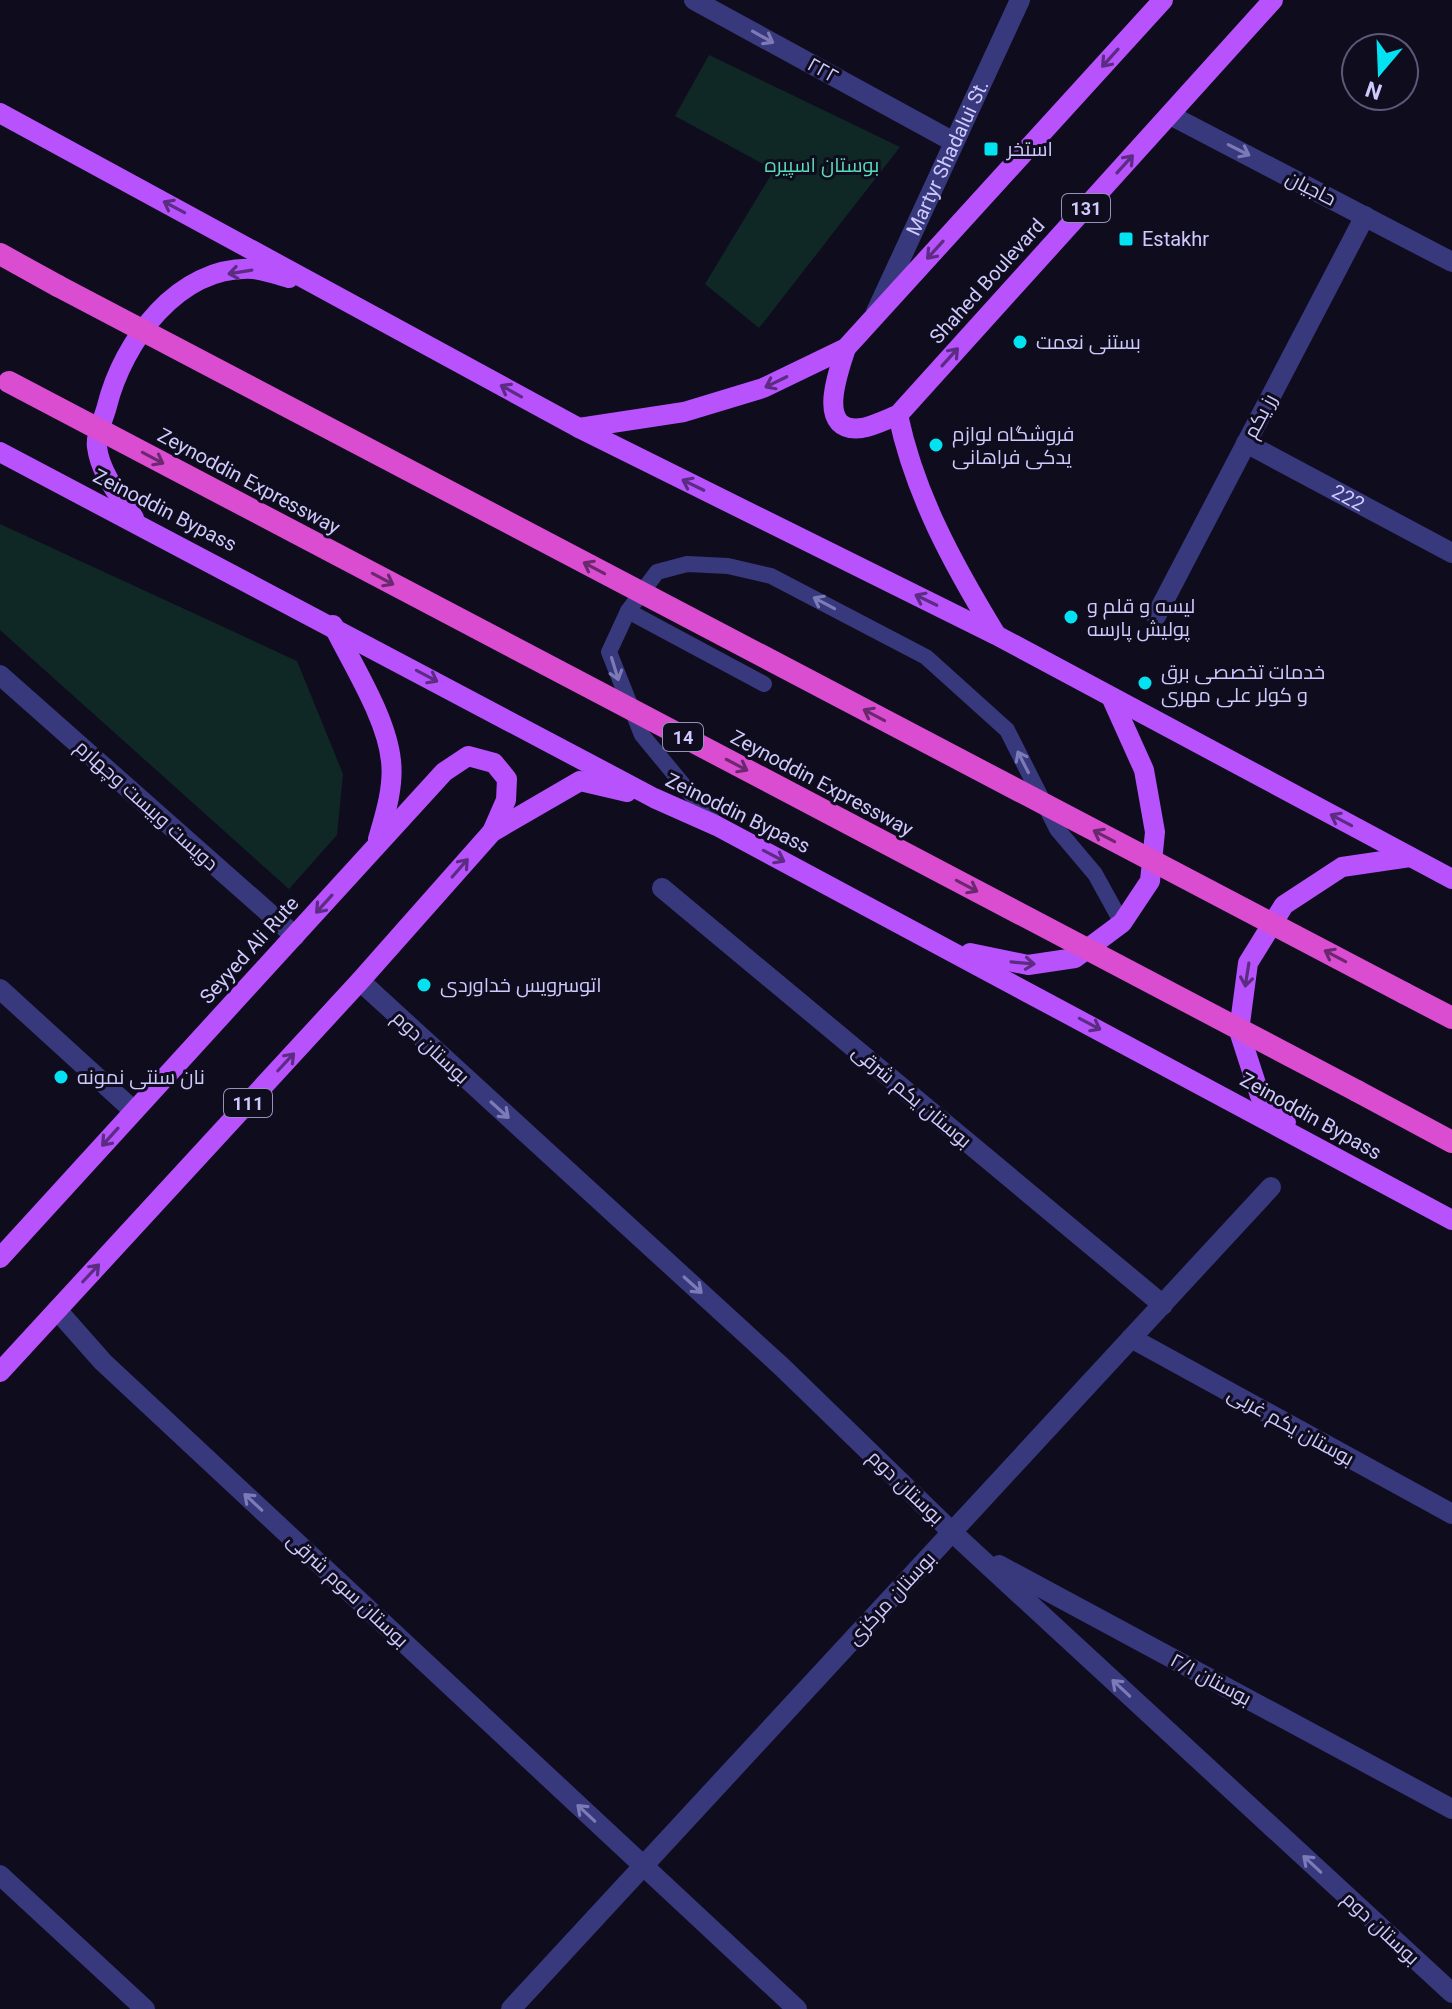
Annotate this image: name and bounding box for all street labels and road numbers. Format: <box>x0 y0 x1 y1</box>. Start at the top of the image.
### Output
street label: ۲۲۲ <box>803 52 843 88</box>
street label: Martyr Shadalui St. <box>901 76 994 239</box>
street label: حاجیان <box>1281 165 1340 212</box>
road number: 131 <box>1062 194 1110 222</box>
street label: Shahed Boulevard <box>924 213 1050 349</box>
street label: رز یکم <box>1238 390 1283 443</box>
street label: Zeynoddin Expressway <box>154 423 345 540</box>
street label: Zeinoddin Bypass <box>89 463 241 557</box>
street label: 222 <box>1328 479 1369 516</box>
road number: 14 <box>663 723 703 751</box>
street label: Zeynoddin Expressway <box>727 725 918 842</box>
street label: دویست وبیست وچهارم <box>69 735 223 877</box>
street label: Zeinoddin Bypass <box>662 768 814 858</box>
street label: Seyyed Ali Rute <box>195 891 303 1009</box>
street label: بوستان دوم <box>386 1005 475 1090</box>
street label: بوستان یکم شرقی <box>846 1039 976 1154</box>
street label: Zeinoddin Bypass <box>1236 1067 1386 1165</box>
road number: 111 <box>224 1089 272 1117</box>
street label: بوستان یکم غربی <box>1223 1381 1358 1472</box>
street label: بوستان دوم <box>862 1445 949 1531</box>
street label: بوستان سوم شرقی <box>281 1528 414 1654</box>
street label: بوستان مرکزی <box>842 1546 941 1650</box>
street label: بوستان ۲/۱ <box>1166 1648 1256 1711</box>
street label: بوستان دوم <box>1336 1886 1425 1971</box>

